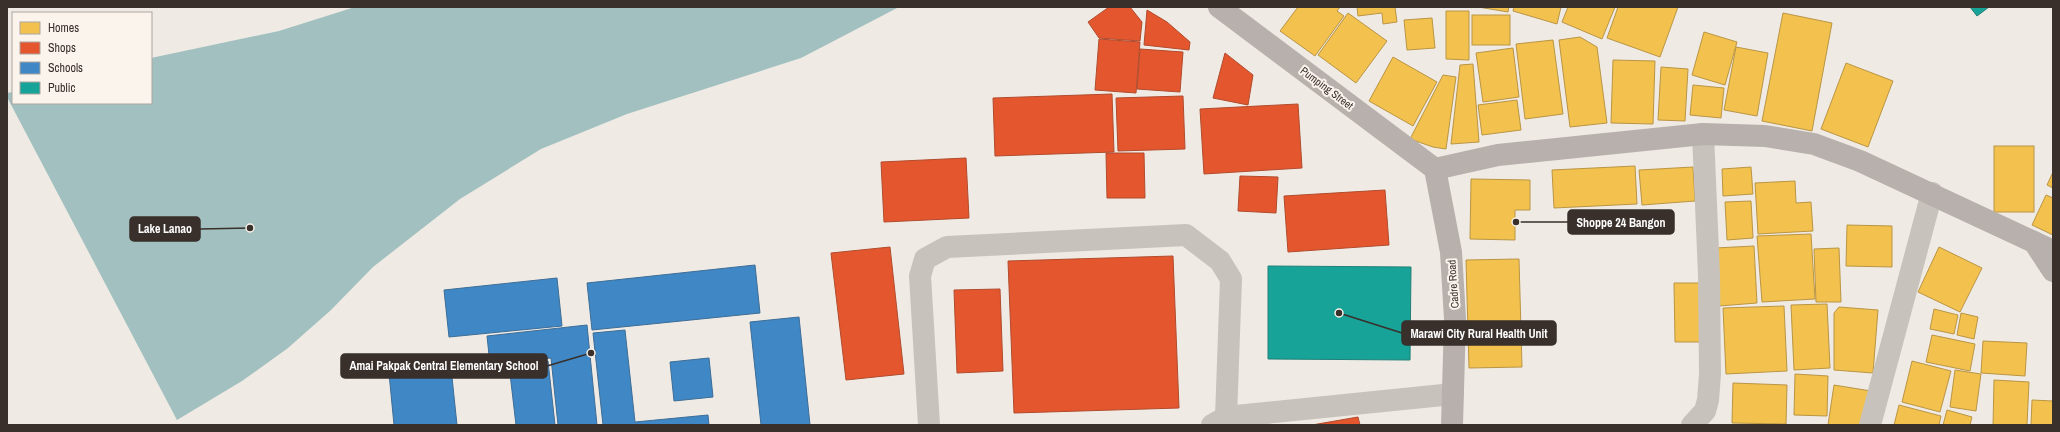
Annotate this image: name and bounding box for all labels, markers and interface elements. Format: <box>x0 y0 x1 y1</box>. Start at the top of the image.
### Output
legend <box>12 12 152 104</box>
text: Homes <box>48 20 79 36</box>
text: Shops <box>48 40 76 56</box>
text: Schools <box>48 60 83 76</box>
street label: Pumping Street <box>1298 64 1357 113</box>
text: Public <box>48 80 75 96</box>
callout: Shoppe 24 Bangon <box>1568 210 1674 234</box>
text: Shoppe 24 Bangon <box>1576 215 1666 231</box>
callout: Lake Lanao <box>130 217 200 241</box>
text: Lake Lanao <box>138 221 192 237</box>
street label: Cadre Road <box>1444 259 1462 309</box>
callout: Marawi City Rural Health Unit <box>1402 321 1556 345</box>
text: Marawi City Rural Health Unit <box>1410 326 1548 342</box>
callout: Amai Pakpak Central Elementary School <box>341 354 547 378</box>
text: Amai Pakpak Central Elementary School <box>349 358 539 374</box>

